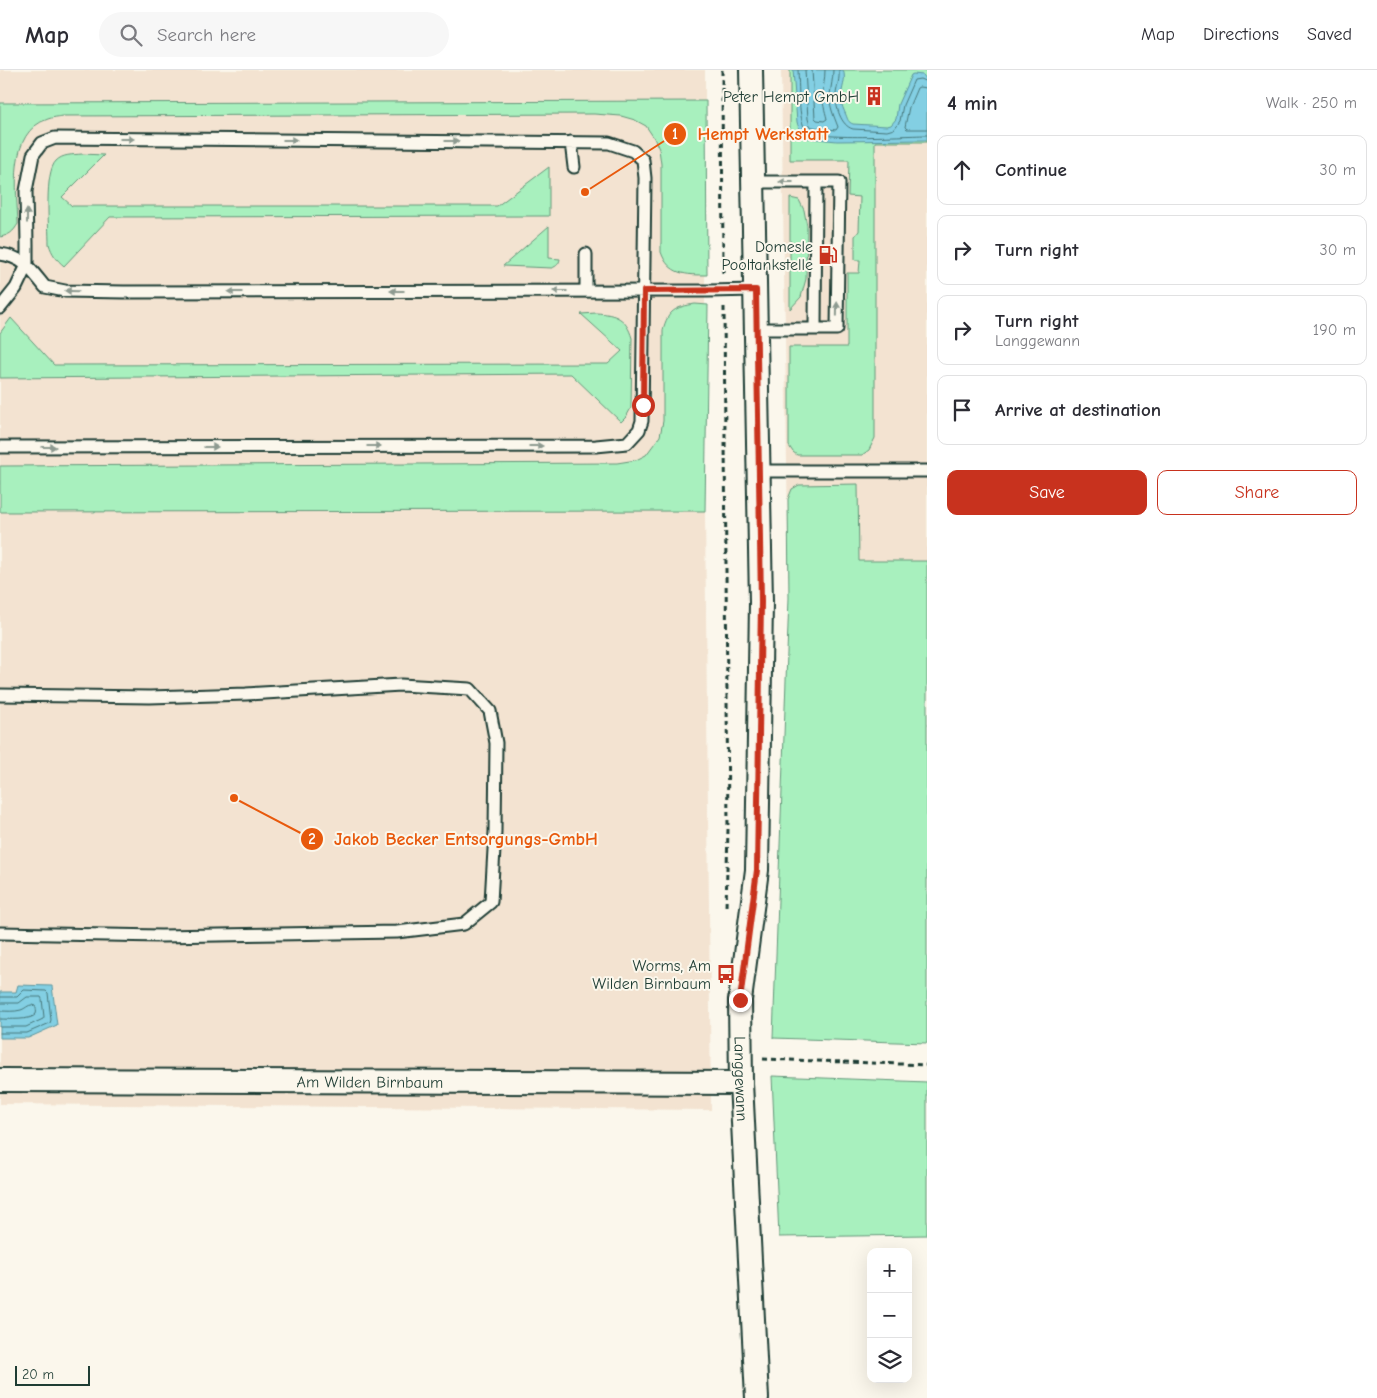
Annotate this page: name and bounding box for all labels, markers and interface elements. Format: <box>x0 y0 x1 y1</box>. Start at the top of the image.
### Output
search box <box>99 12 449 57</box>
text: Map <box>25 21 69 49</box>
icon: search <box>117 21 145 49</box>
text: Search here <box>157 24 256 46</box>
text: Map <box>1141 24 1175 45</box>
text: Directions <box>1203 24 1279 45</box>
text: Saved <box>1307 24 1352 45</box>
building icon: Peter Hempt GmbH <box>863 85 885 107</box>
place label: Peter Hempt GmbH <box>723 88 859 106</box>
text: 4 min <box>947 91 998 115</box>
text: Walk · 250 m <box>1266 94 1357 112</box>
callout: Hempt Werkstatt <box>662 117 838 150</box>
text: Hempt Werkstatt <box>698 124 830 145</box>
text: 1 <box>672 125 678 143</box>
one-way arrow <box>119 135 135 143</box>
one-way arrow <box>282 136 298 144</box>
one-way arrow <box>444 137 460 145</box>
icon: ahead <box>948 156 976 184</box>
text: Continue <box>995 159 1067 181</box>
text: 30 m <box>1320 161 1356 179</box>
one-way arrow <box>778 178 794 186</box>
one-way arrow <box>23 208 31 224</box>
icon: right <box>948 236 976 264</box>
place label: Domesle Pooltankstelle <box>722 238 813 274</box>
text: Turn right <box>995 239 1079 261</box>
text: 30 m <box>1320 241 1356 259</box>
fuel station icon: Domesle Pooltankstelle <box>817 244 839 266</box>
one-way arrow <box>64 287 80 295</box>
one-way arrow <box>389 287 405 295</box>
one-way arrow <box>552 287 568 295</box>
one-way arrow <box>227 288 243 296</box>
one-way arrow <box>834 301 842 317</box>
text: Turn right <box>995 310 1079 332</box>
icon: right <box>948 316 976 344</box>
text: 190 m <box>1313 321 1356 339</box>
text: Langgewann <box>995 332 1080 350</box>
route start <box>632 394 655 417</box>
icon: arrive <box>948 396 976 424</box>
text: Arrive at destination <box>995 399 1161 421</box>
one-way arrow <box>366 442 382 450</box>
one-way arrow <box>528 442 544 450</box>
one-way arrow <box>41 443 57 451</box>
one-way arrow <box>203 443 219 451</box>
button: Save <box>947 470 1147 515</box>
button: Share <box>1157 470 1357 515</box>
callout: Jakob Becker Entsorgungs-GmbH <box>299 822 608 855</box>
text: Jakob Becker Entsorgungs-GmbH <box>334 829 598 850</box>
text: 2 <box>308 830 316 848</box>
place label: Worms, Am Wilden Birnbaum <box>592 957 711 993</box>
bus stop icon: Worms, Am Wilden Birnbaum <box>715 963 737 985</box>
route end <box>729 989 752 1012</box>
street label: Langgewann <box>730 1036 751 1122</box>
street label: Am Wilden Birnbaum <box>297 1073 443 1092</box>
map controls <box>867 1248 912 1383</box>
button: + <box>867 1248 912 1293</box>
button: − <box>867 1293 912 1338</box>
button: layers <box>867 1338 912 1383</box>
scale bar <box>15 1363 90 1386</box>
text: 20 m <box>22 1366 54 1383</box>

